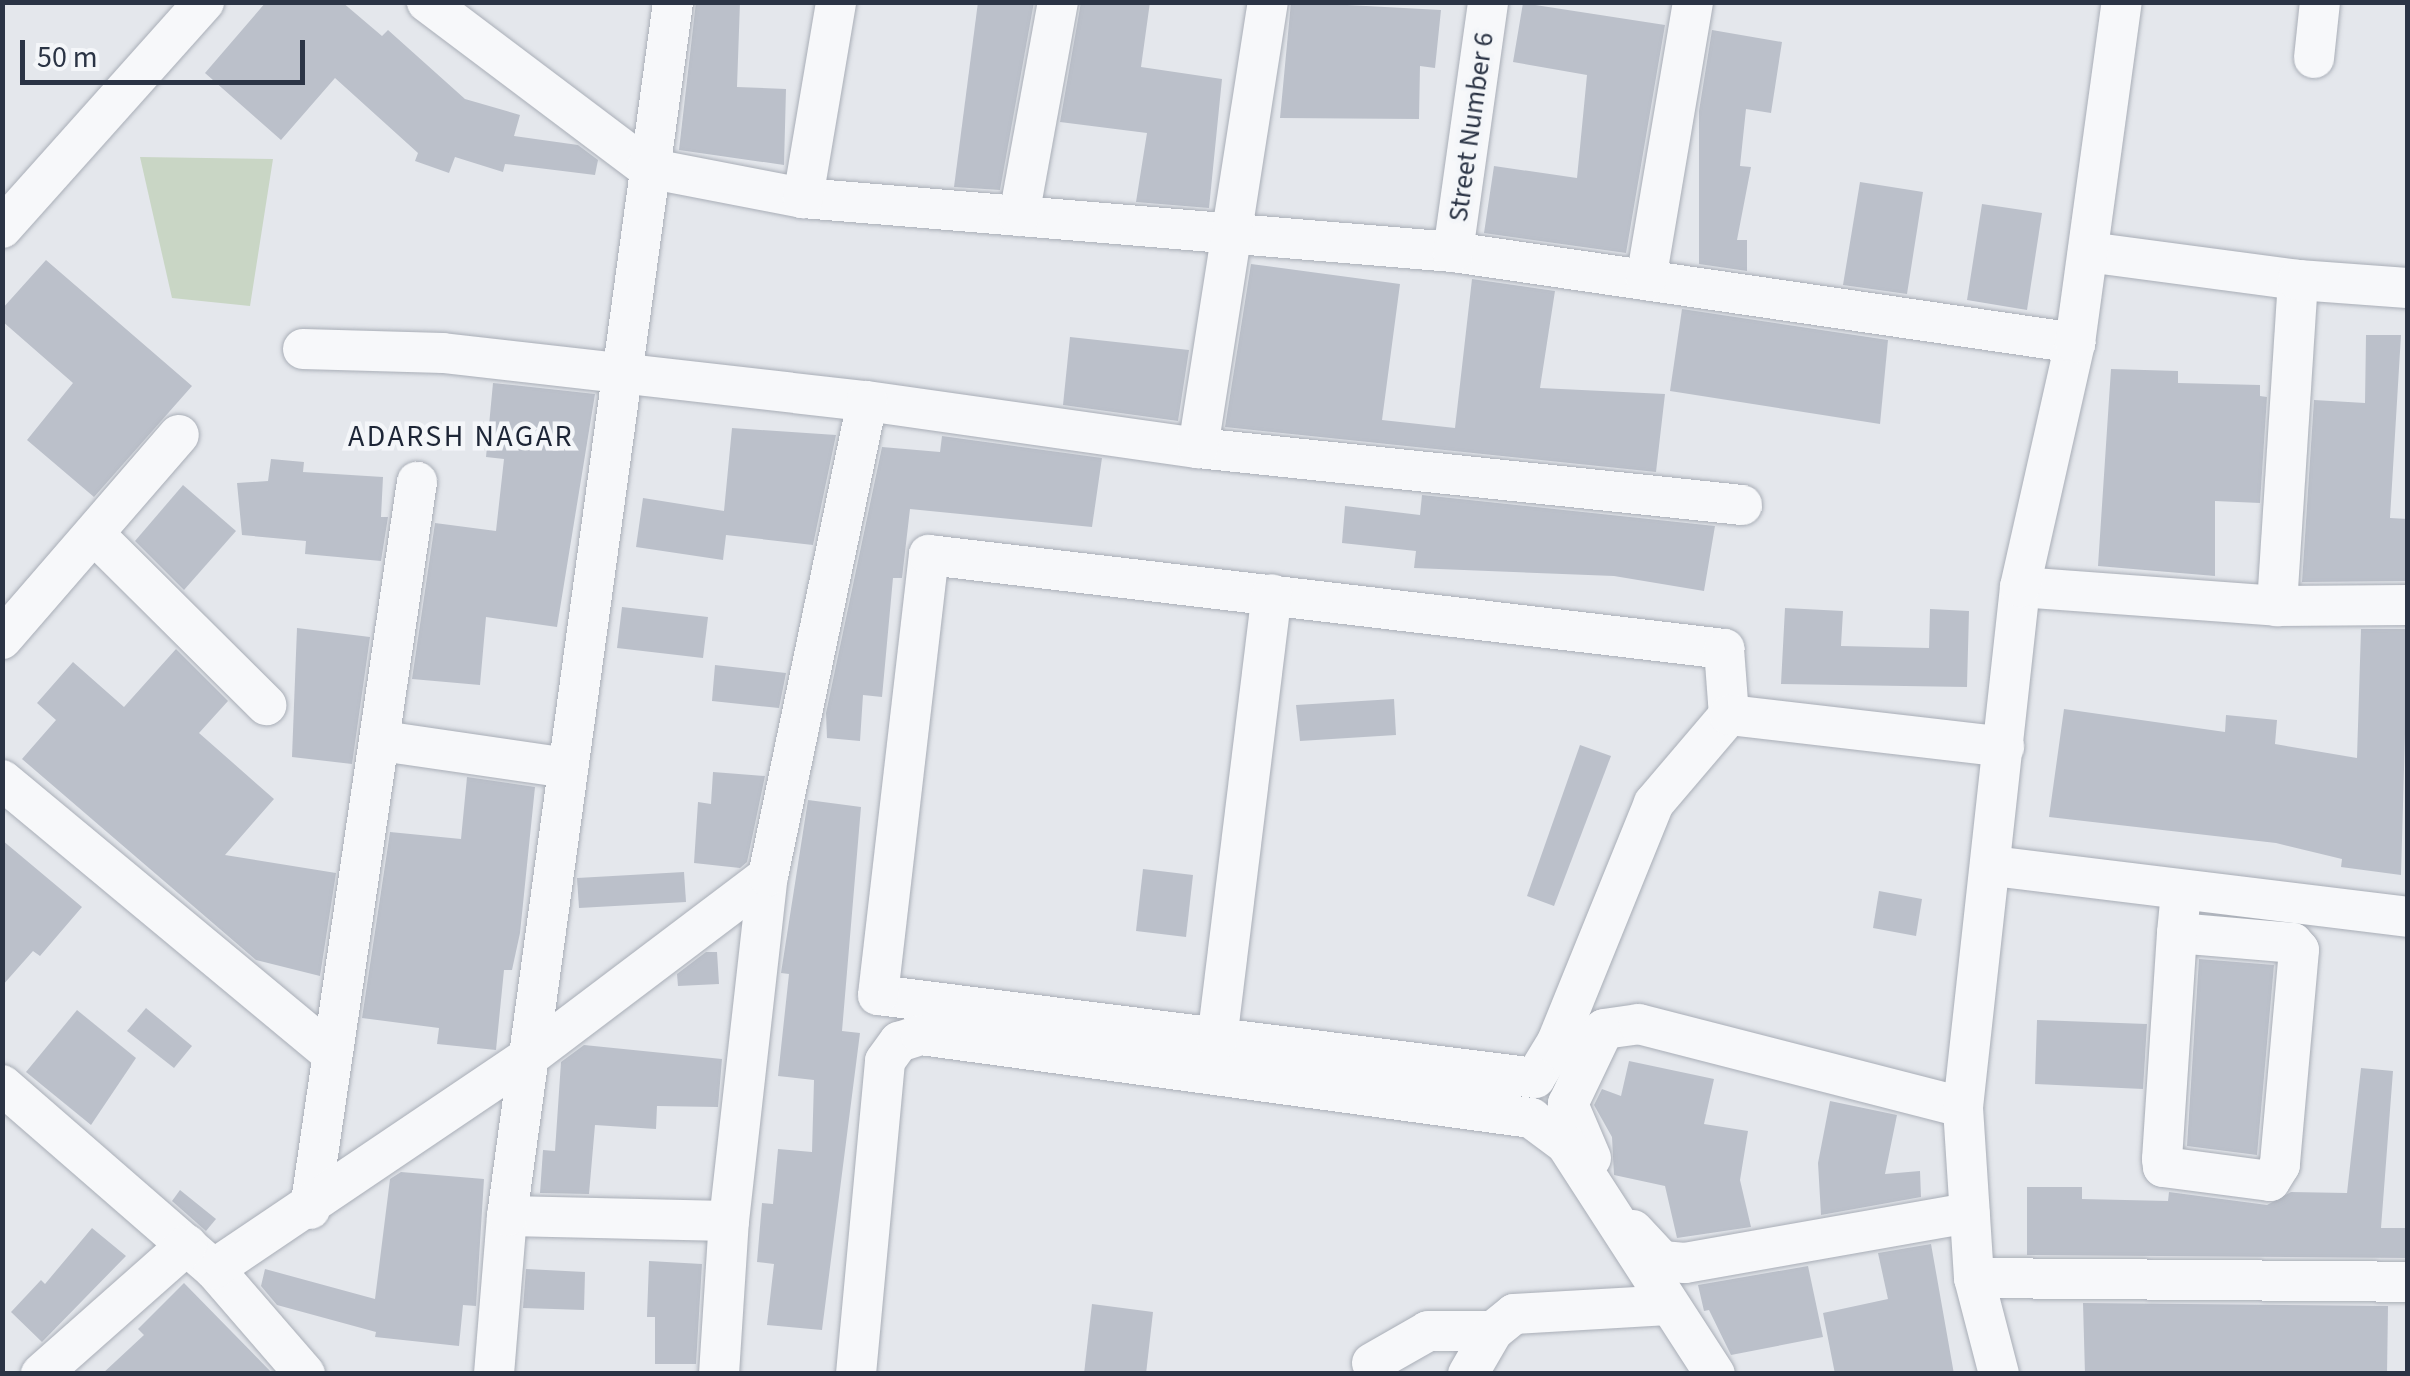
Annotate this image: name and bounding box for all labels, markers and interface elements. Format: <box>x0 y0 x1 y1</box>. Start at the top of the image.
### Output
scale bar <box>25 20 310 82</box>
street label: Street Number 6 <box>1441 30 1501 224</box>
text: 50 m <box>37 36 98 79</box>
district label: ADARSH NAGAR <box>348 419 574 455</box>

